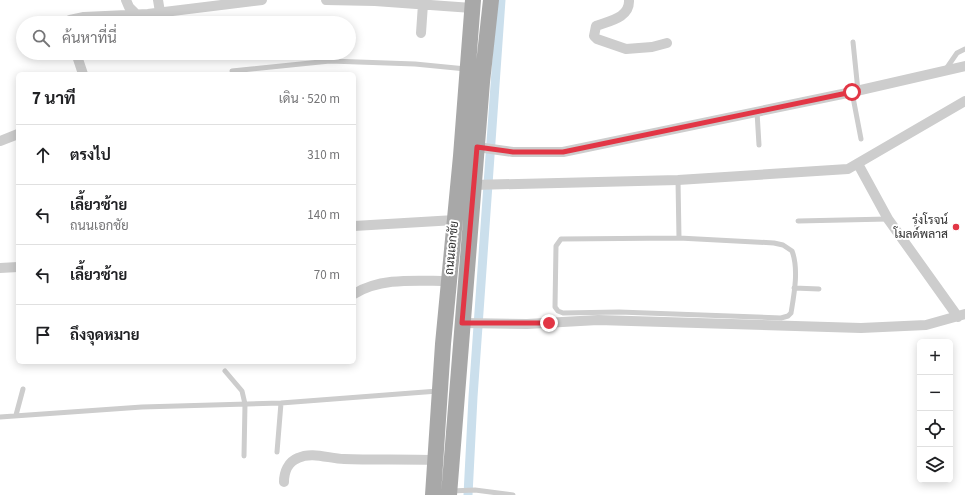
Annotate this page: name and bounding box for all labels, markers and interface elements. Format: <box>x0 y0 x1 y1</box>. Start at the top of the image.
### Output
search box <box>16 16 356 60</box>
icon: search <box>30 27 52 49</box>
text: ค้นหาที่นี่ <box>62 28 117 49</box>
route start <box>843 83 861 101</box>
text: 7 นาที <box>32 87 76 111</box>
text: เดิน · 520 m <box>279 90 340 108</box>
icon: ahead <box>32 144 54 166</box>
text: ตรงไป <box>70 145 111 166</box>
text: 310 m <box>307 146 340 164</box>
text: เลี้ยวซ้าย <box>70 195 127 216</box>
icon: left <box>32 204 54 226</box>
text: 140 m <box>307 206 340 224</box>
place label: รุ่งโรจน์ โมลด์พลาส <box>893 212 948 243</box>
text: ถนนเอกชัย <box>70 217 129 235</box>
street label: ถนนเอกชัย <box>441 220 463 276</box>
marker: รุ่งโรจน์ โมลด์พลาส <box>951 222 961 232</box>
icon: left <box>32 264 54 286</box>
text: เลี้ยวซ้าย <box>70 265 127 286</box>
text: 70 m <box>314 266 340 284</box>
route end <box>540 314 558 332</box>
icon: arrive <box>32 324 54 346</box>
text: ถึงจุดหมาย <box>70 325 140 346</box>
map controls <box>917 339 953 483</box>
button: + <box>917 339 953 375</box>
button: − <box>917 375 953 411</box>
button: locate <box>917 411 953 447</box>
button: layers <box>917 447 953 483</box>

